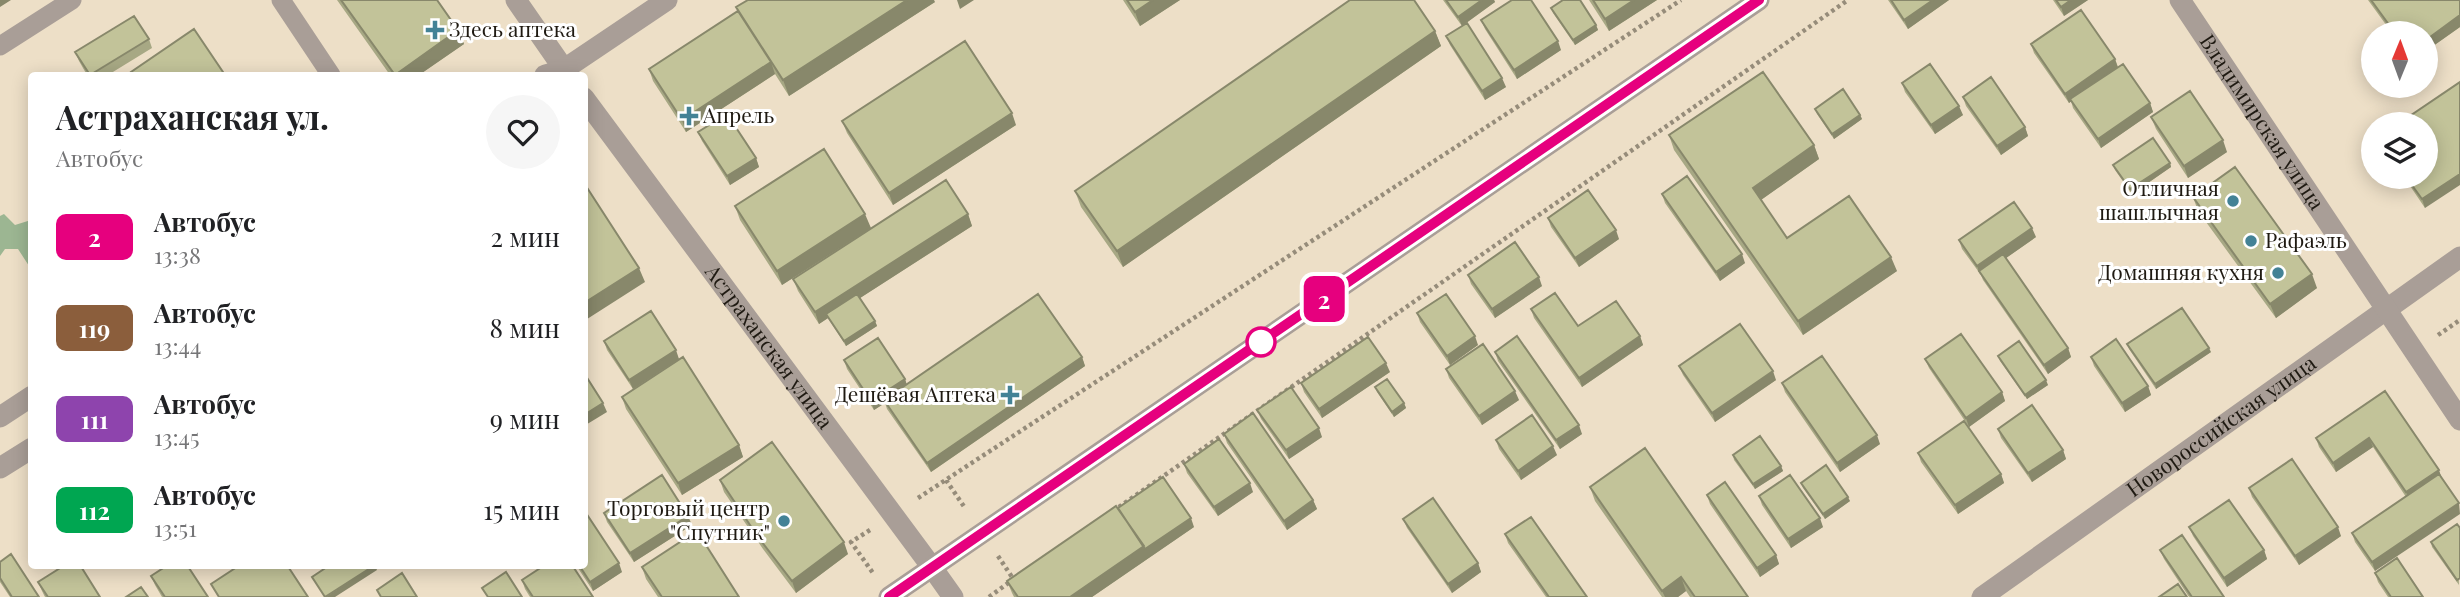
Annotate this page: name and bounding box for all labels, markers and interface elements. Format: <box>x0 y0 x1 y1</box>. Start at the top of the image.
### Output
place label: Здесь аптека <box>449 14 577 42</box>
north arrow <box>2361 21 2438 98</box>
map controls <box>2361 21 2438 189</box>
marker: Здесь аптека <box>427 22 443 38</box>
street label: Владимирская улица <box>2195 28 2332 215</box>
text: Астраханская ул. <box>56 94 329 138</box>
button: heart <box>486 95 560 169</box>
place label: Апрель <box>702 100 774 128</box>
marker: Апрель <box>681 108 697 124</box>
button: layers <box>2361 112 2438 189</box>
text: Автобус <box>56 142 143 173</box>
place label: Отличная шашлычная <box>2099 173 2219 225</box>
marker: Отличная шашлычная <box>2225 193 2241 209</box>
text: Автобус <box>154 204 256 239</box>
text: 2 мин <box>490 219 560 254</box>
text: 2 <box>88 221 101 253</box>
place label: Рафаэль <box>2265 225 2347 253</box>
marker: Рафаэль <box>2243 233 2259 249</box>
text: 13:38 <box>154 239 201 270</box>
street label: Астраханская улица <box>700 257 841 434</box>
place label: Домашняя кухня <box>2098 257 2264 285</box>
marker: Домашняя кухня <box>2270 265 2286 281</box>
line badge: 2 <box>1301 276 1347 322</box>
text: 2 <box>1318 283 1330 315</box>
text: Автобус <box>154 295 256 330</box>
text: 8 мин <box>489 310 560 345</box>
text: 119 <box>79 312 110 344</box>
unlabelled marker <box>1246 327 1276 357</box>
text: 13:44 <box>154 330 201 361</box>
street label: Новороссийская улица <box>2120 348 2321 502</box>
place label: Дешёвая Аптека <box>835 379 997 407</box>
text: Автобус <box>154 386 256 421</box>
marker: Дешёвая Аптека <box>1002 387 1018 403</box>
text: 9 мин <box>490 401 560 436</box>
text: 111 <box>81 403 108 435</box>
text: 13:45 <box>154 421 200 452</box>
text: Автобус <box>154 477 256 512</box>
text: 15 мин <box>483 492 560 527</box>
place label: Торговый центр "Спутник" <box>607 493 770 545</box>
text: 112 <box>79 494 110 526</box>
text: 13:51 <box>154 512 197 543</box>
marker: Торговый центр "Спутник" <box>776 513 792 529</box>

